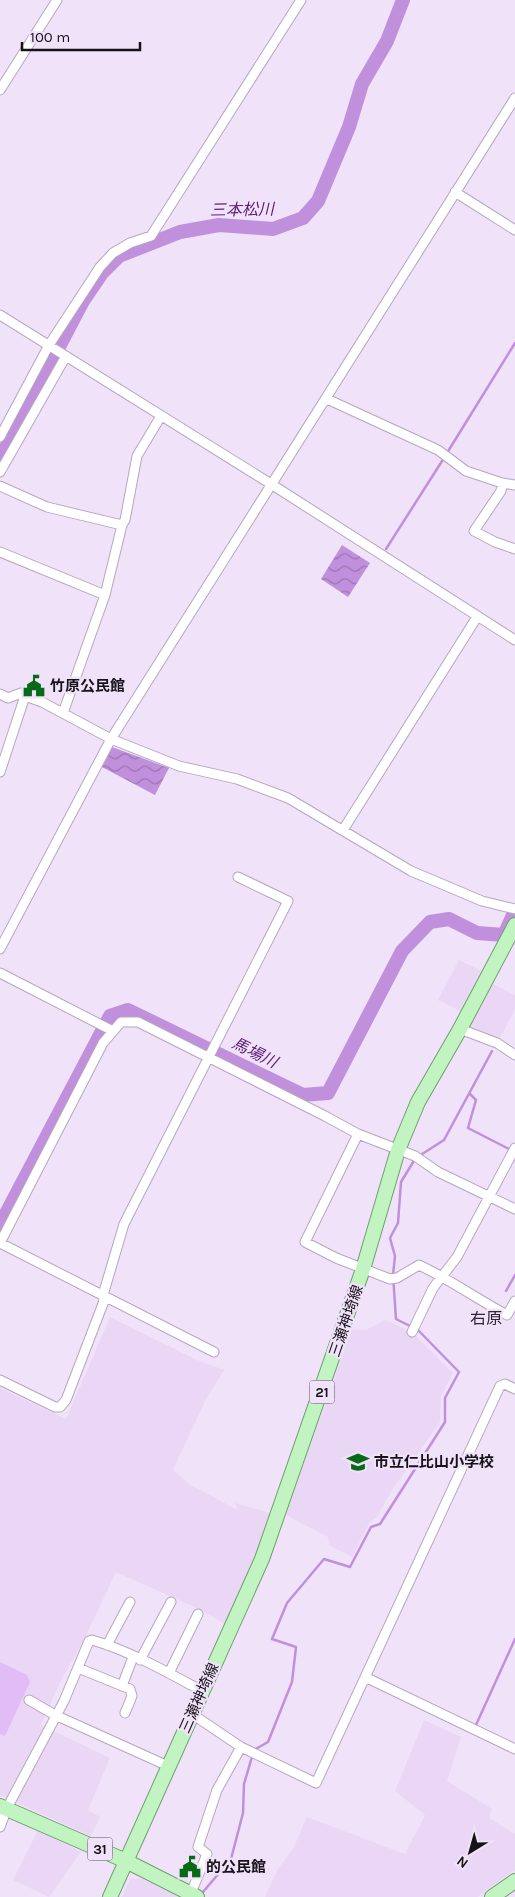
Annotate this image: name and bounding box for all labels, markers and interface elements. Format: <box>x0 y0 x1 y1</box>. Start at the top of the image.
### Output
scale bar <box>22 20 140 52</box>
text: 100 m <box>30 28 70 46</box>
water label: 三本松川 <box>210 199 276 220</box>
public building icon: 竹原公民館 <box>21 673 47 699</box>
place label: 竹原公民館 <box>50 677 125 695</box>
water label: 馬場川 <box>229 1033 282 1072</box>
street label: 三瀬神埼線 <box>325 1283 367 1359</box>
district label: 右原 <box>470 1309 502 1328</box>
road number: 21 <box>310 1380 334 1404</box>
school or university icon: 市立仁比山小学校 <box>345 1449 371 1475</box>
place label: 市立仁比山小学校 <box>374 1453 494 1471</box>
street label: 三瀬神埼線 <box>176 1660 222 1736</box>
north arrow <box>445 1827 495 1877</box>
road number: 31 <box>88 1838 112 1860</box>
text: N <box>453 1852 472 1872</box>
public building icon: 的公民館 <box>177 1854 203 1880</box>
place label: 的公民館 <box>206 1858 266 1876</box>

